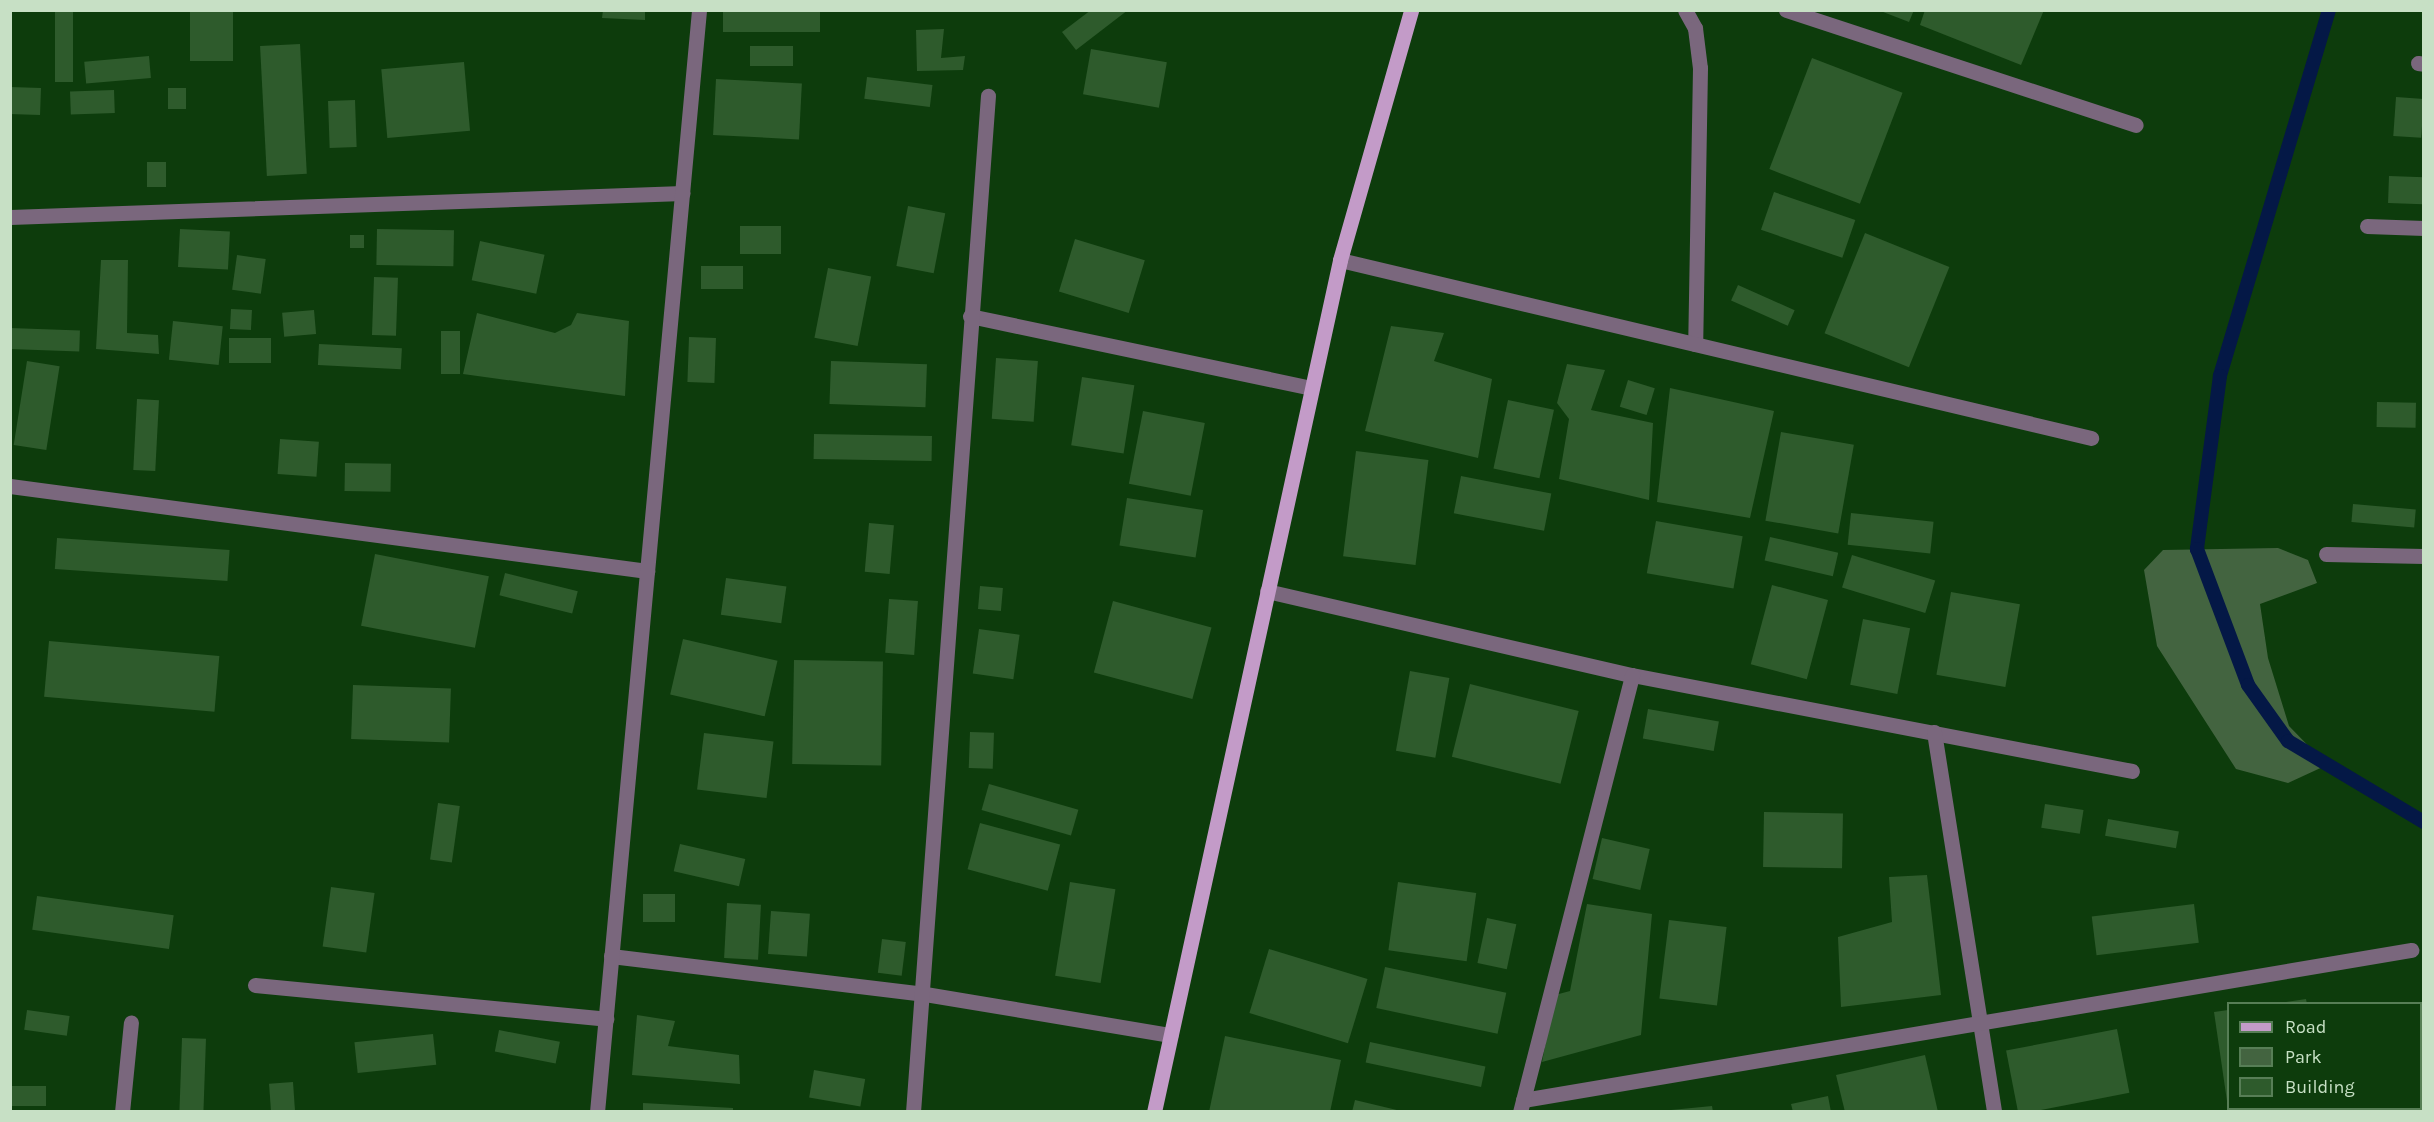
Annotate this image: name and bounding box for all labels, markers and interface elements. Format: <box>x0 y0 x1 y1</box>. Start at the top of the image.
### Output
legend <box>2227 1002 2422 1110</box>
text: Road <box>2285 1016 2326 1038</box>
text: Park <box>2285 1046 2322 1068</box>
text: Building <box>2285 1076 2355 1098</box>

